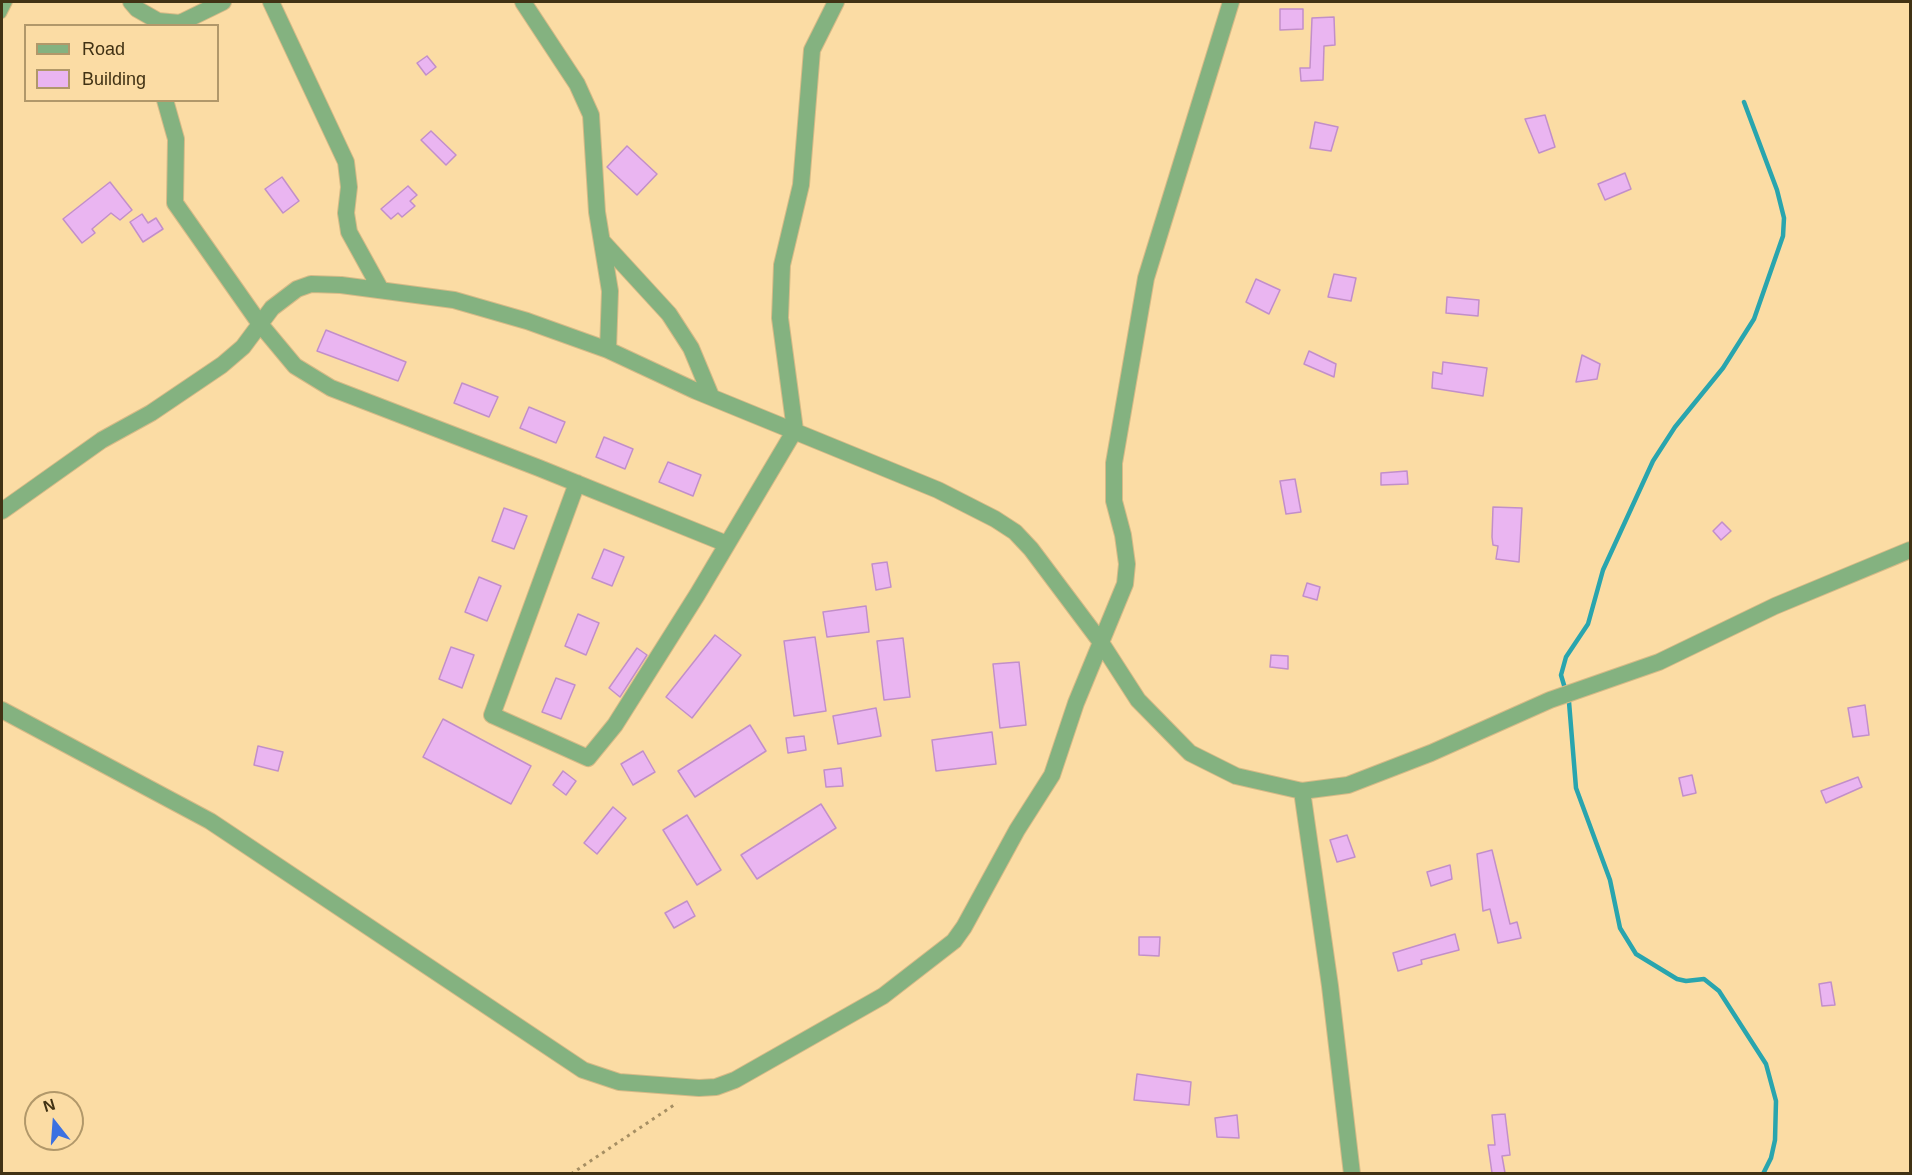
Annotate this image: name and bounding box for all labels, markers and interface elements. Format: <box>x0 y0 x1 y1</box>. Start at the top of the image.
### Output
legend <box>24 24 219 102</box>
text: Road <box>82 39 125 59</box>
text: Building <box>82 69 146 89</box>
north arrow <box>24 1091 84 1151</box>
text: N <box>41 1095 57 1115</box>

